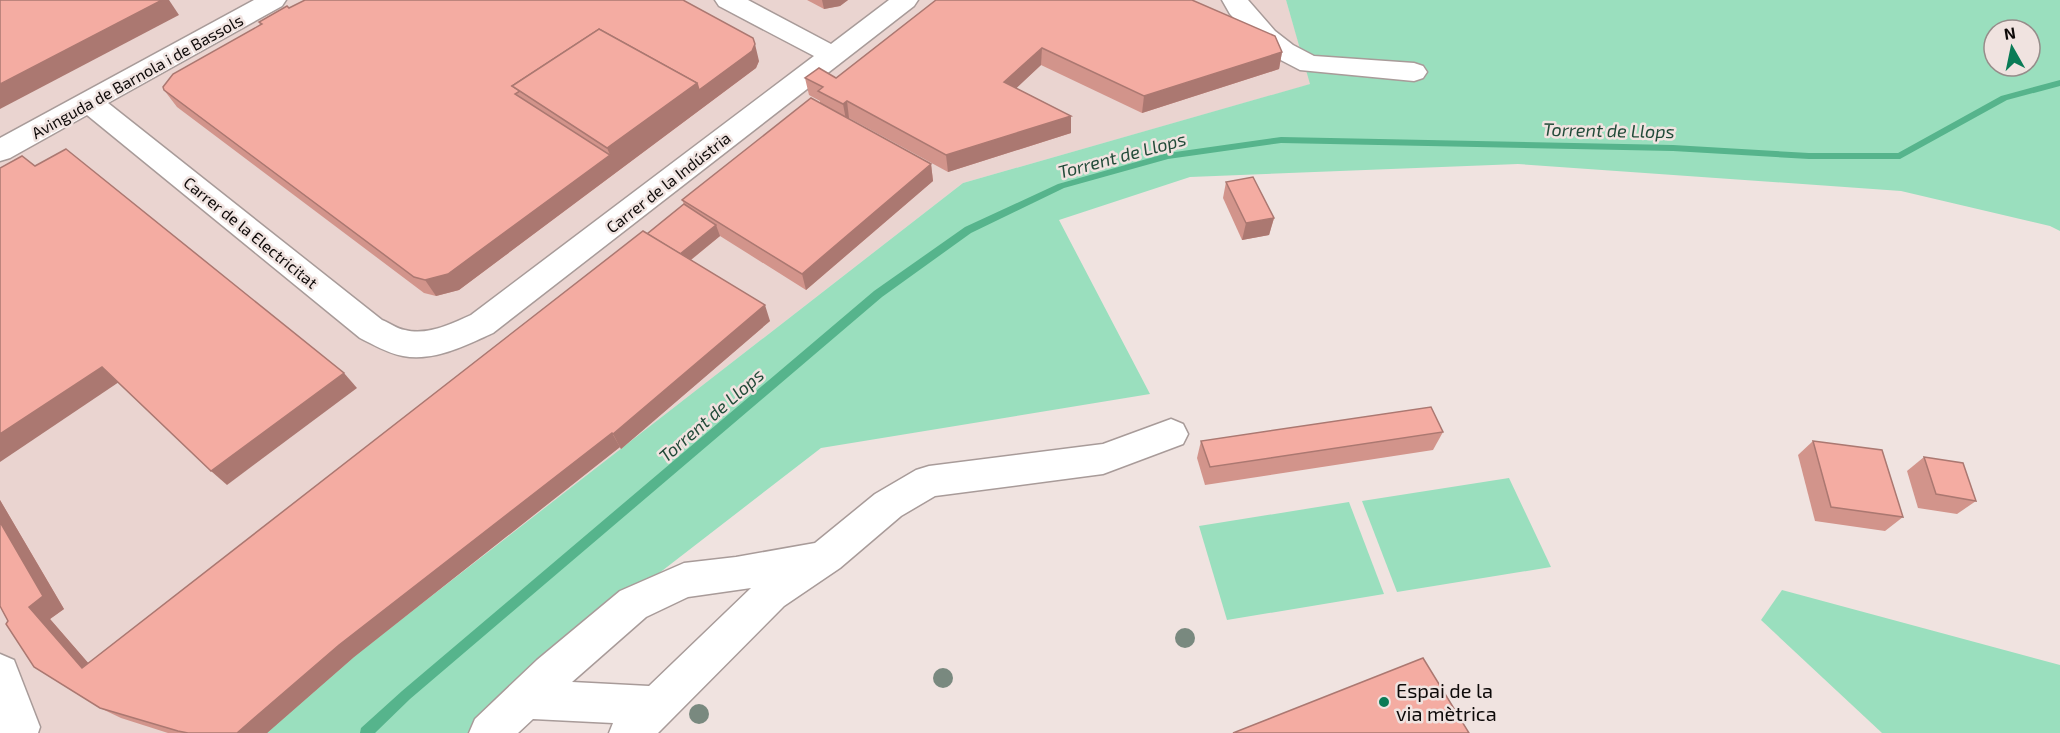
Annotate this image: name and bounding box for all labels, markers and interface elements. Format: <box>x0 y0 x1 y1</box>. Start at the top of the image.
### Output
street label: Avinguda de Barnola i de Bassols <box>28 10 246 142</box>
north arrow <box>1982 18 2042 78</box>
text: N <box>2002 22 2017 43</box>
water label: Torrent de Llops <box>1543 118 1675 142</box>
water label: Torrent de Llops <box>1056 127 1188 183</box>
street label: Carrer de la Indústria <box>602 128 734 236</box>
street label: Carrer de la Electricitat <box>180 172 322 292</box>
water label: Torrent de Llops <box>654 364 768 466</box>
place label: Espai de la via mètrica <box>1396 678 1497 725</box>
marker: Espai de la via mètrica <box>1377 695 1391 709</box>

